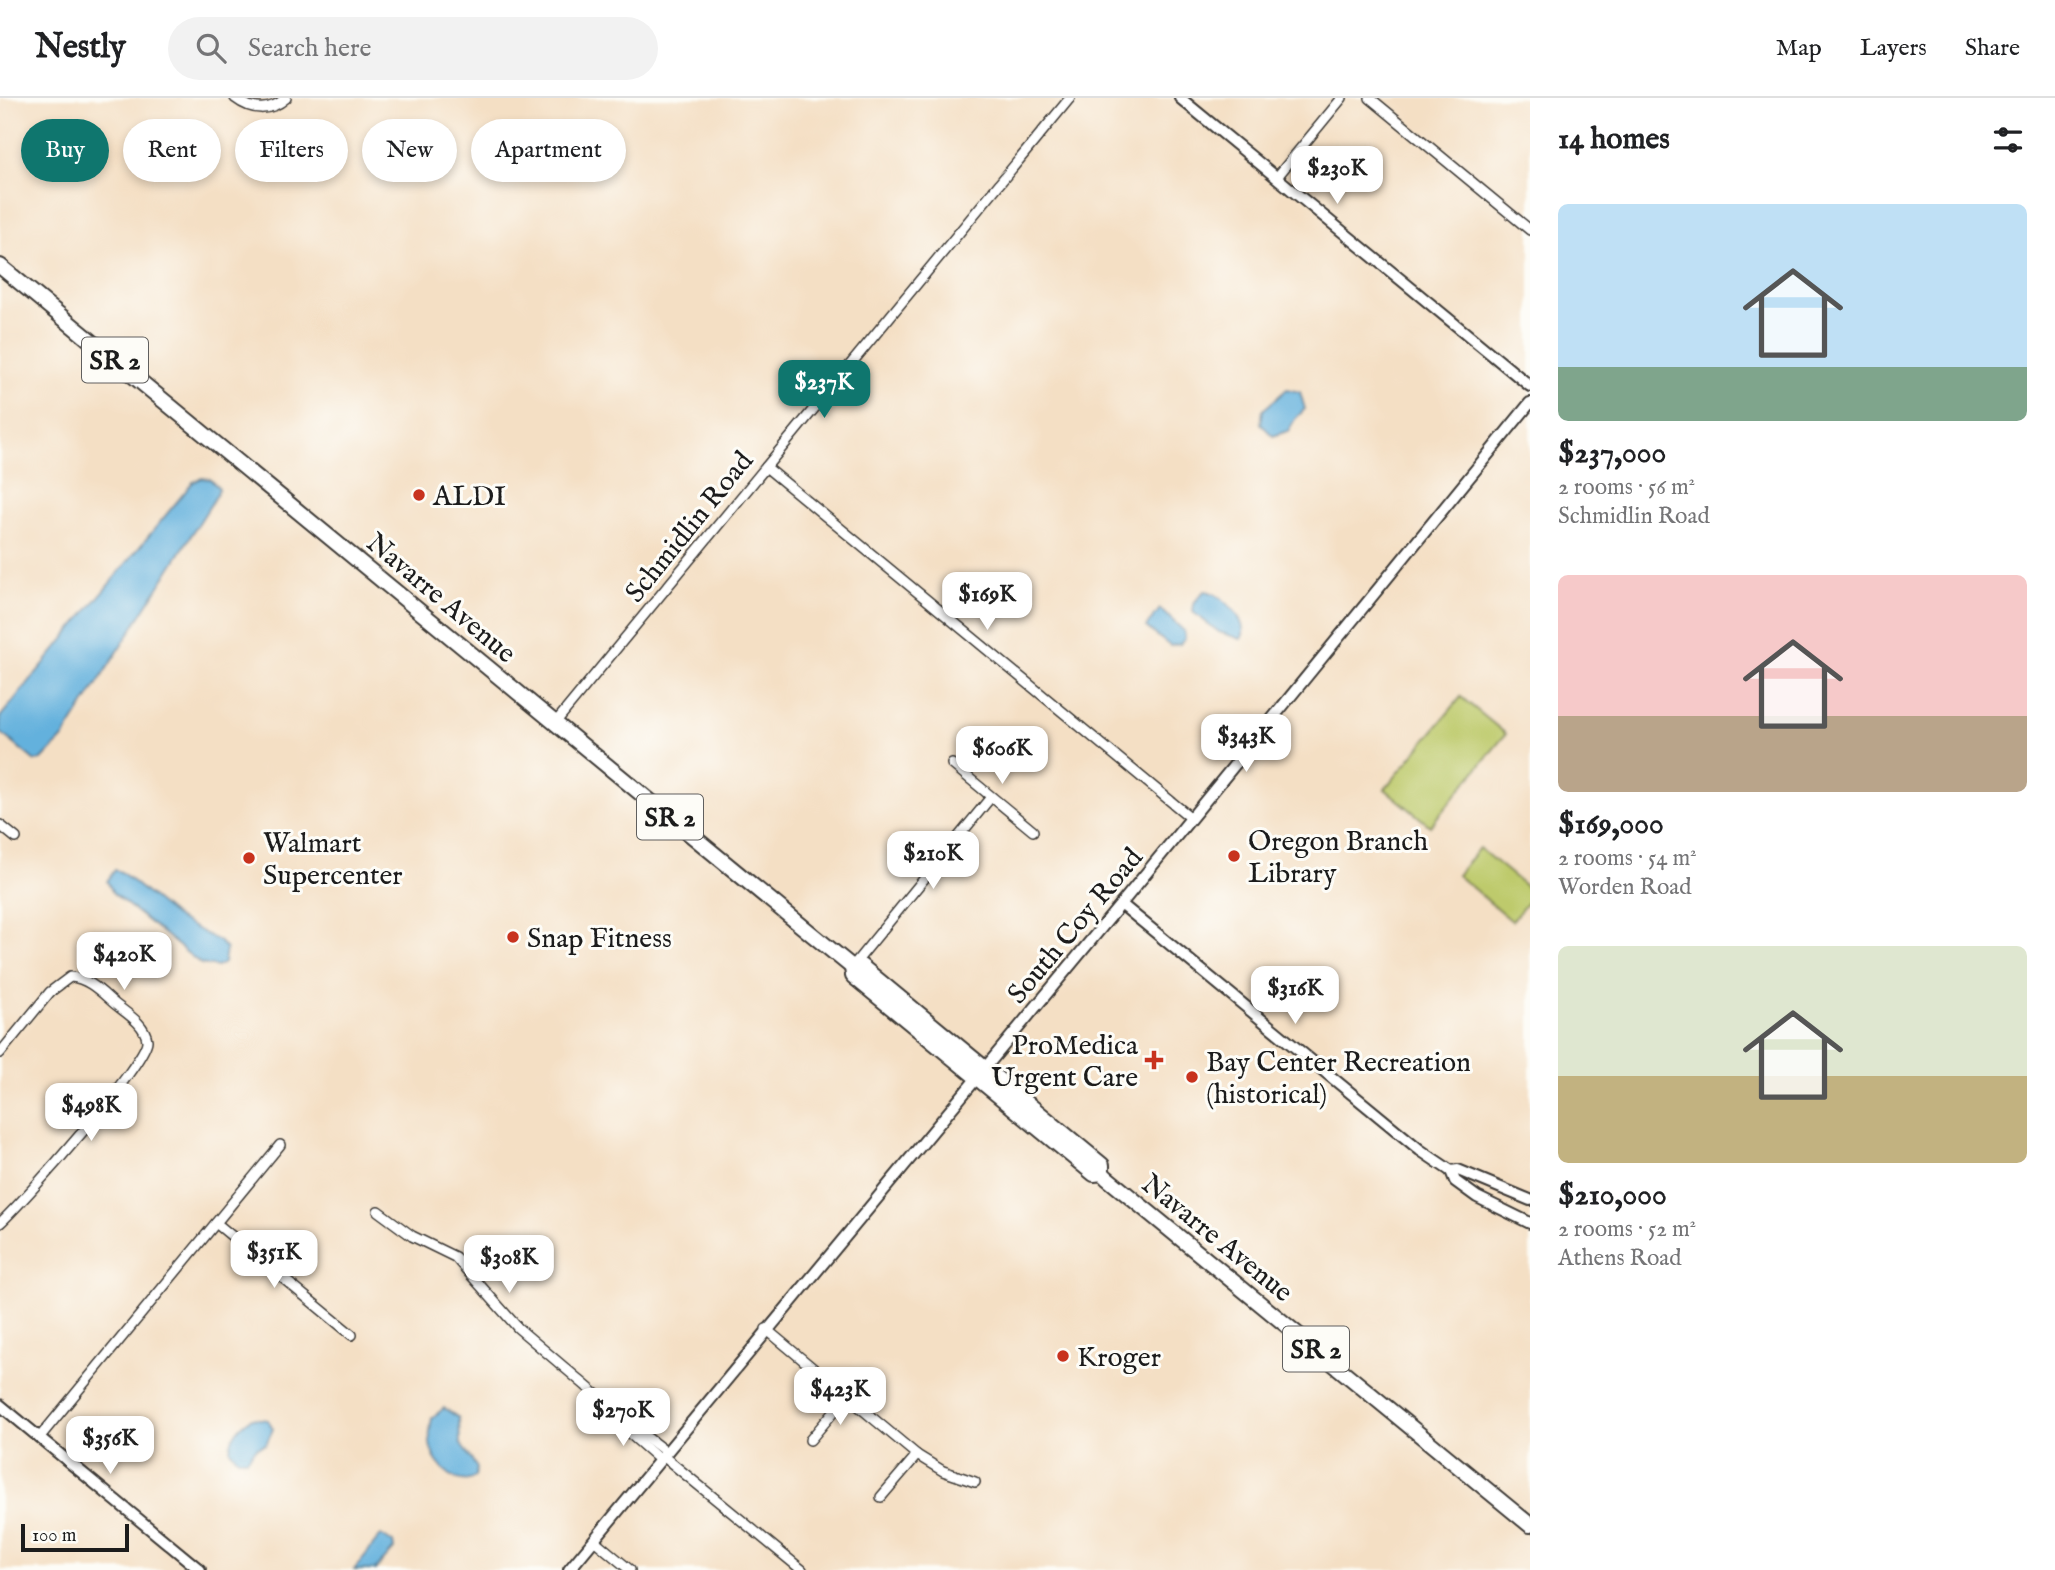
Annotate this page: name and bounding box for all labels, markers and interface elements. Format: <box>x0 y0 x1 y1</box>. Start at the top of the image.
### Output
search box <box>168 17 658 80</box>
text: Nestly <box>35 27 126 69</box>
icon: search <box>192 29 230 67</box>
text: Search here <box>248 32 372 65</box>
text: Map <box>1776 33 1822 64</box>
text: Layers <box>1860 33 1927 64</box>
text: Share <box>1965 33 2020 64</box>
chip: Buy <box>21 119 109 182</box>
chip: Rent <box>123 119 221 182</box>
chip: Filters <box>235 119 348 182</box>
chip: New <box>362 119 457 182</box>
chip: Apartment <box>471 119 626 182</box>
text: 14 homes <box>1558 121 1670 159</box>
icon: filters <box>1989 121 2027 159</box>
pin: $230K <box>1288 146 1386 206</box>
text: $230K <box>1307 154 1367 183</box>
icon: home <box>1730 250 1856 376</box>
road number: SR 2 <box>82 338 148 382</box>
pin: $237K <box>775 360 873 420</box>
text: $237K <box>794 368 854 397</box>
text: $237,000 <box>1558 435 1666 473</box>
street label: Schmidlin Road <box>618 445 762 610</box>
text: 2 rooms · 56 m² <box>1558 473 1695 502</box>
place label: ALDI <box>432 480 506 515</box>
marker: ALDI <box>411 487 427 503</box>
text: Schmidlin Road <box>1558 502 1710 531</box>
street label: Navarre Avenue <box>358 526 523 672</box>
pin: $169K <box>938 573 1036 632</box>
text: $169K <box>958 580 1016 609</box>
icon: home <box>1730 621 1856 747</box>
pin: $343K <box>1197 714 1295 774</box>
text: $343K <box>1217 722 1275 751</box>
pin: $606K <box>953 726 1051 786</box>
text: $606K <box>972 734 1032 763</box>
road number: SR 2 <box>637 794 703 839</box>
text: $169,000 <box>1558 806 1664 844</box>
place label: Oregon Branch Library <box>1248 825 1428 892</box>
place label: Walmart Supercenter <box>263 827 403 894</box>
pin: $210K <box>884 832 982 891</box>
text: $210K <box>903 839 963 868</box>
street label: South Coy Road <box>1001 842 1151 1012</box>
text: 2 rooms · 54 m² <box>1558 844 1697 873</box>
marker: Oregon Branch Library <box>1226 848 1242 864</box>
marker: Walmart Supercenter <box>241 850 257 866</box>
text: Worden Road <box>1558 873 1692 902</box>
place label: Snap Fitness <box>527 922 672 957</box>
marker: Snap Fitness <box>505 929 521 945</box>
pin: $420K <box>75 932 173 992</box>
text: $420K <box>93 940 155 969</box>
pin: $316K <box>1246 967 1344 1026</box>
text: $316K <box>1267 974 1323 1003</box>
icon: home <box>1730 992 1856 1118</box>
place label: ProMedica Urgent Care <box>991 1029 1139 1096</box>
place label: Bay Center Recreation (historical) <box>1206 1046 1471 1113</box>
marker: ProMedica Urgent Care <box>1144 1050 1164 1070</box>
marker: Bay Center Recreation (historical) <box>1184 1069 1200 1085</box>
pin: $498K <box>42 1084 140 1143</box>
text: $498K <box>61 1091 121 1120</box>
street label: Navarre Avenue <box>1134 1167 1299 1311</box>
text: $210,000 <box>1558 1177 1667 1215</box>
text: 2 rooms · 52 m² <box>1558 1215 1696 1244</box>
pin: $351K <box>225 1230 323 1290</box>
pin: $308K <box>460 1236 558 1295</box>
text: $351K <box>247 1238 301 1267</box>
text: $308K <box>480 1243 538 1272</box>
text: Athens Road <box>1558 1244 1682 1273</box>
road number: SR 2 <box>1283 1326 1349 1372</box>
place label: Kroger <box>1077 1341 1161 1376</box>
marker: Kroger <box>1055 1348 1071 1364</box>
pin: $423K <box>791 1368 889 1427</box>
text: $423K <box>810 1375 870 1404</box>
pin: $270K <box>574 1388 672 1448</box>
text: $270K <box>592 1396 654 1425</box>
pin: $356K <box>61 1416 159 1476</box>
text: $356K <box>82 1424 138 1453</box>
scale bar <box>21 1521 130 1553</box>
text: 100 m <box>32 1524 76 1548</box>

